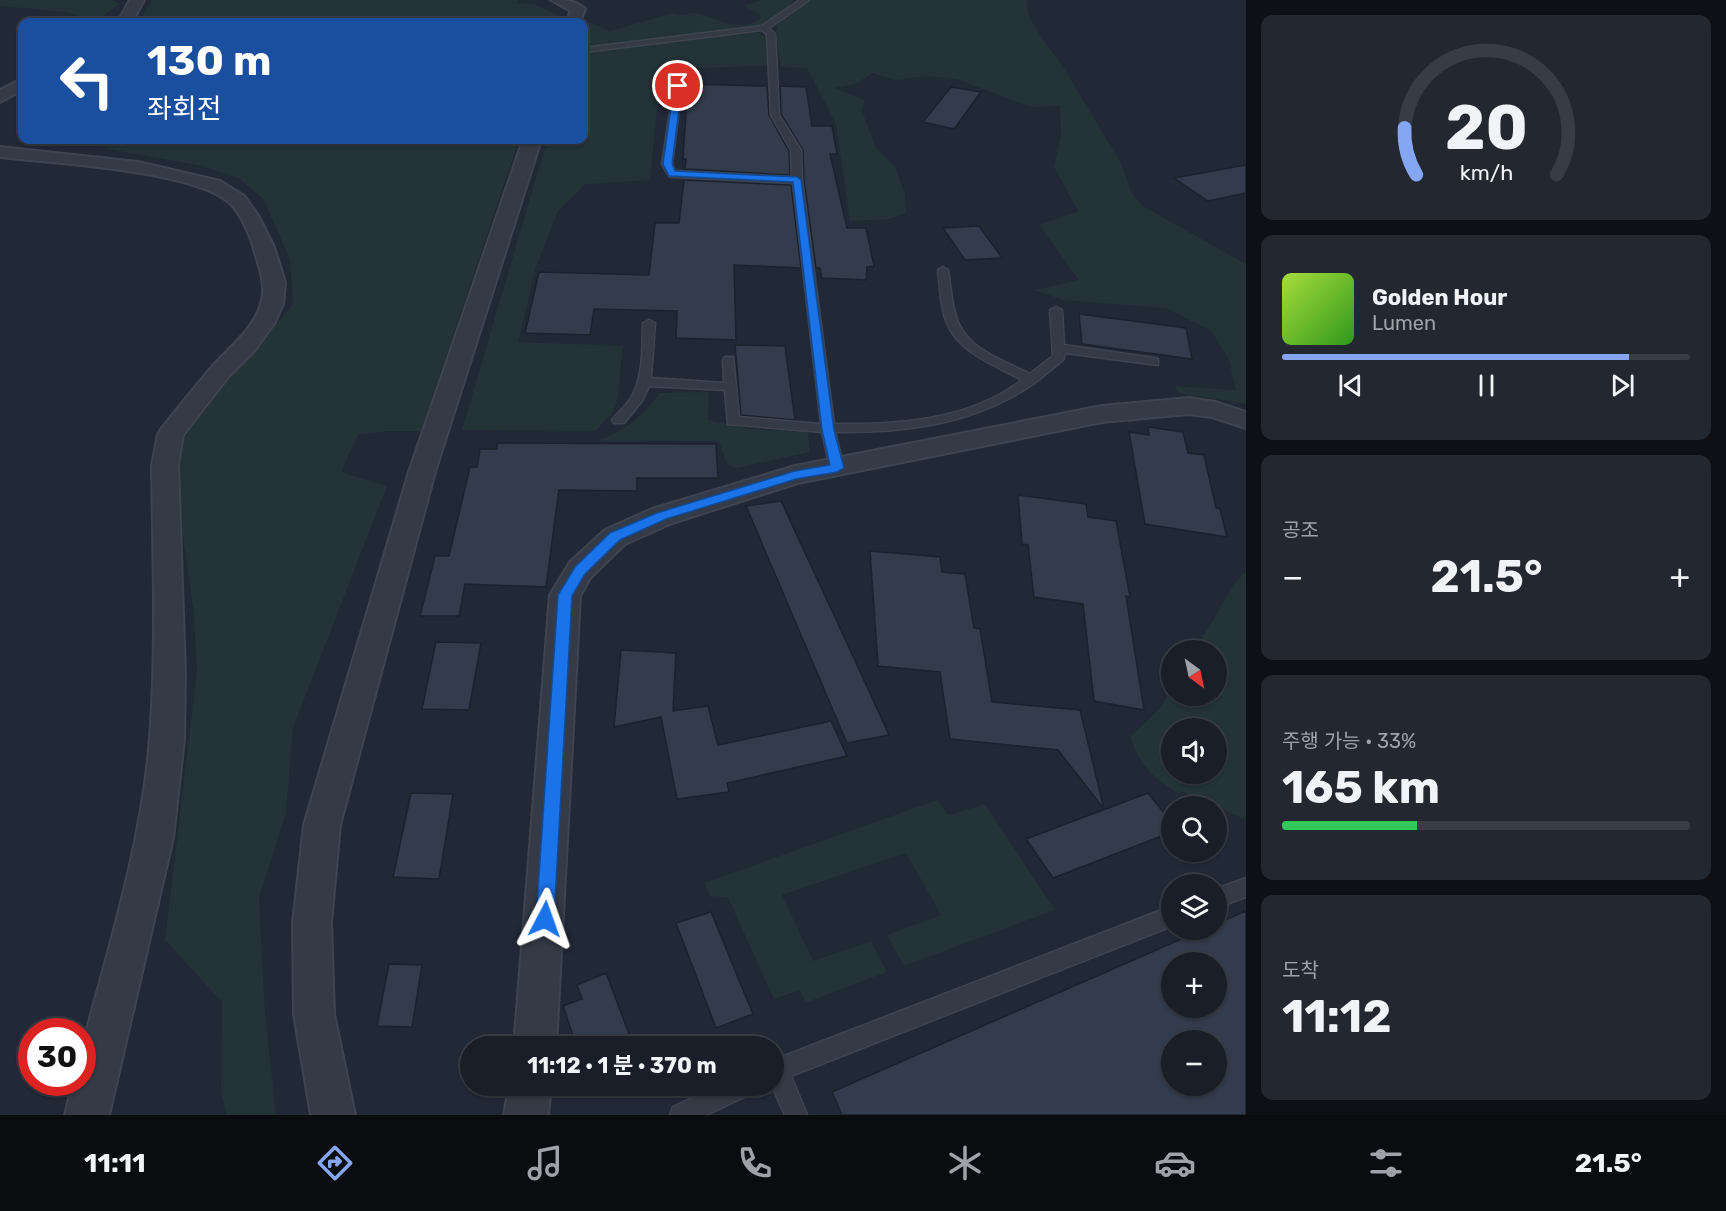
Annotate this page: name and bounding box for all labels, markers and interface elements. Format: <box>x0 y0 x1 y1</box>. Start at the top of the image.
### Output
text: 130 m <box>147 36 272 86</box>
icon: left <box>48 42 126 120</box>
pin <box>652 60 703 111</box>
icon: arrive <box>661 69 694 102</box>
text: 20 <box>1445 91 1527 165</box>
text: 좌회전 <box>147 93 222 125</box>
text: km/h <box>1459 160 1513 185</box>
text: Golden Hour <box>1372 284 1507 311</box>
text: Lumen <box>1372 311 1436 335</box>
icon: previous <box>1334 369 1367 402</box>
icon: pause <box>1470 369 1503 402</box>
icon: next <box>1606 369 1639 402</box>
text: 공조 <box>1282 518 1319 542</box>
text: 21.5° <box>1430 550 1542 603</box>
text: − <box>1282 557 1303 596</box>
text: + <box>1669 557 1690 596</box>
north arrow <box>1161 640 1227 706</box>
map controls <box>1161 640 1227 1096</box>
button: sound <box>1161 718 1227 784</box>
text: 주행 가능 · 33% <box>1282 729 1416 753</box>
text: 165 km <box>1282 761 1440 814</box>
button: search <box>1161 796 1227 862</box>
button: layers <box>1161 874 1227 940</box>
position arrow <box>513 887 577 951</box>
button: + <box>1161 952 1227 1018</box>
text: 도착 <box>1282 958 1319 982</box>
text: 11:12 <box>1282 990 1392 1043</box>
speed limit sign: 30 <box>18 1018 96 1096</box>
button: − <box>1161 1030 1227 1096</box>
text: 11:12 · 1 분 · 370 m <box>527 1052 717 1079</box>
icon: directions <box>314 1142 356 1184</box>
icon: music <box>524 1142 566 1184</box>
icon: phone <box>734 1142 776 1184</box>
icon: climate <box>944 1142 986 1184</box>
icon: car <box>1154 1142 1196 1184</box>
icon: filters <box>1365 1142 1407 1184</box>
text: 11:11 <box>84 1147 146 1179</box>
text: 21.5° <box>1575 1147 1642 1179</box>

